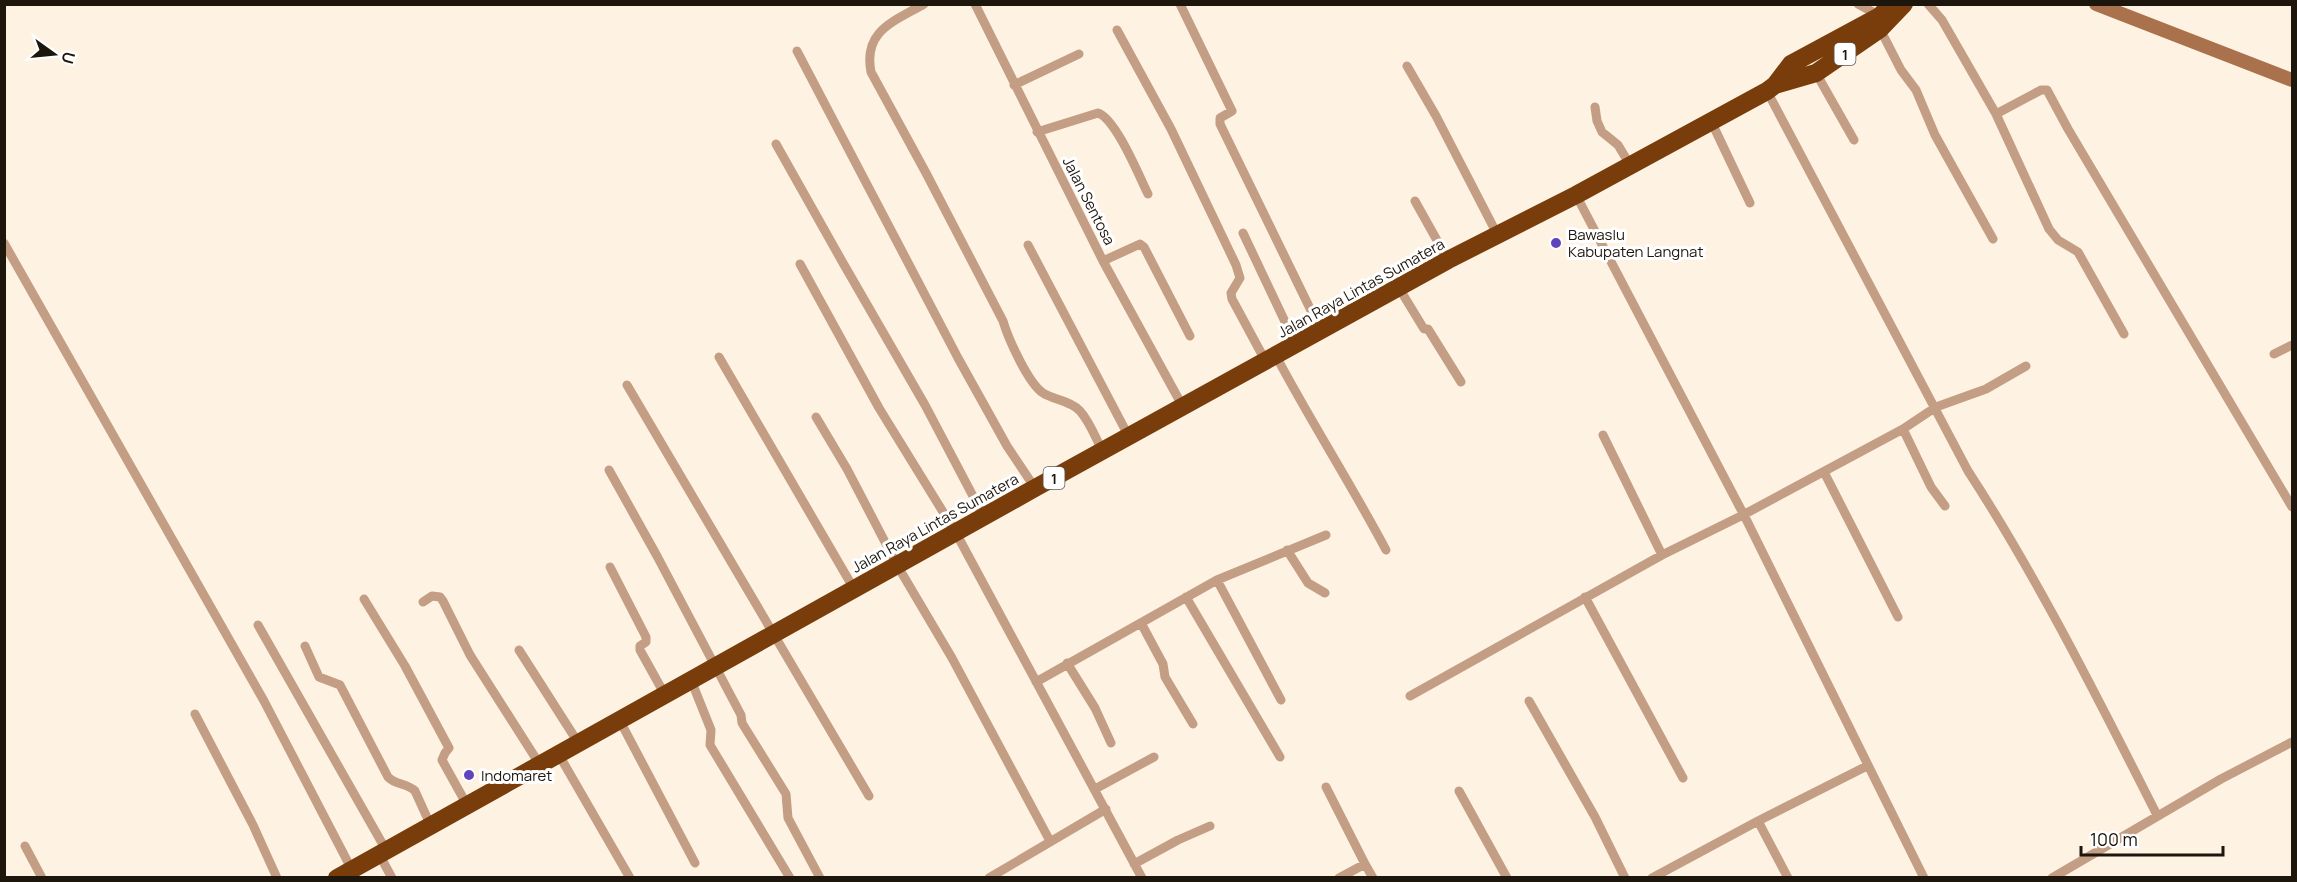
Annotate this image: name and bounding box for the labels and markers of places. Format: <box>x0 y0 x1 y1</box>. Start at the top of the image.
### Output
place label: Bawaslu Kabupaten Langnat <box>1568 224 1703 262</box>
marker: Bawaslu Kabupaten Langnat <box>1549 236 1563 250</box>
place label: Indomaret <box>481 765 552 786</box>
marker: Indomaret <box>462 768 476 782</box>

